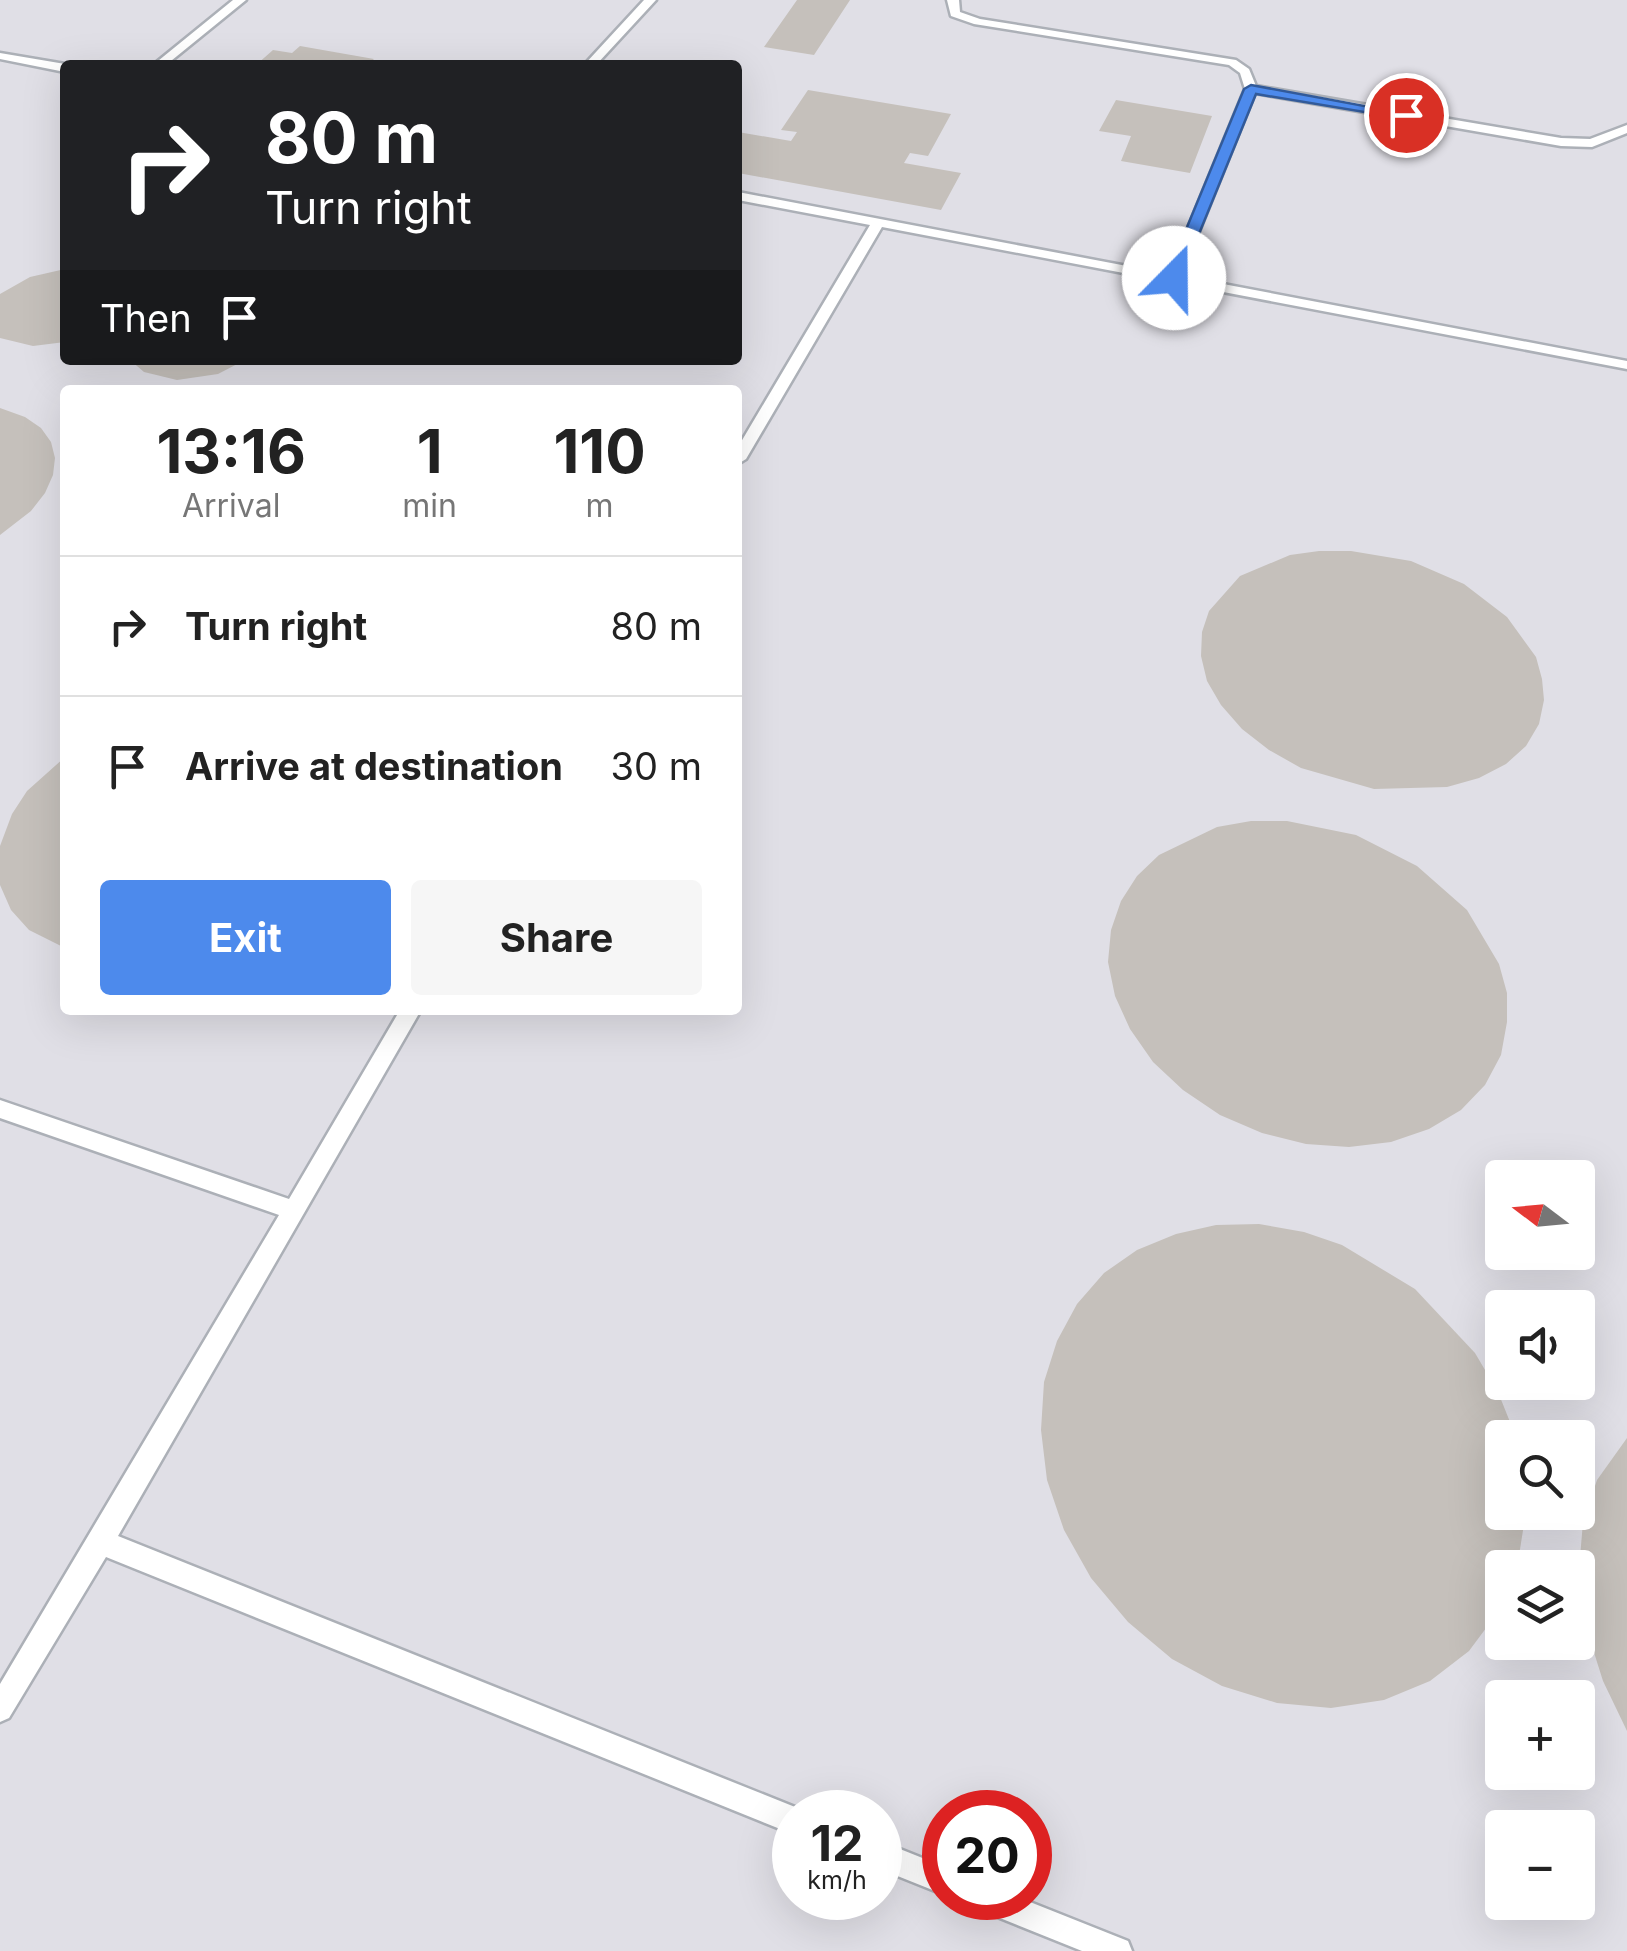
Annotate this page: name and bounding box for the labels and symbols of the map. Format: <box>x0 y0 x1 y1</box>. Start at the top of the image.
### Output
pin <box>1364 73 1449 158</box>
position arrow <box>1122 226 1226 330</box>
north arrow <box>1485 1160 1595 1270</box>
speed limit sign: 20 <box>922 1790 1052 1920</box>

